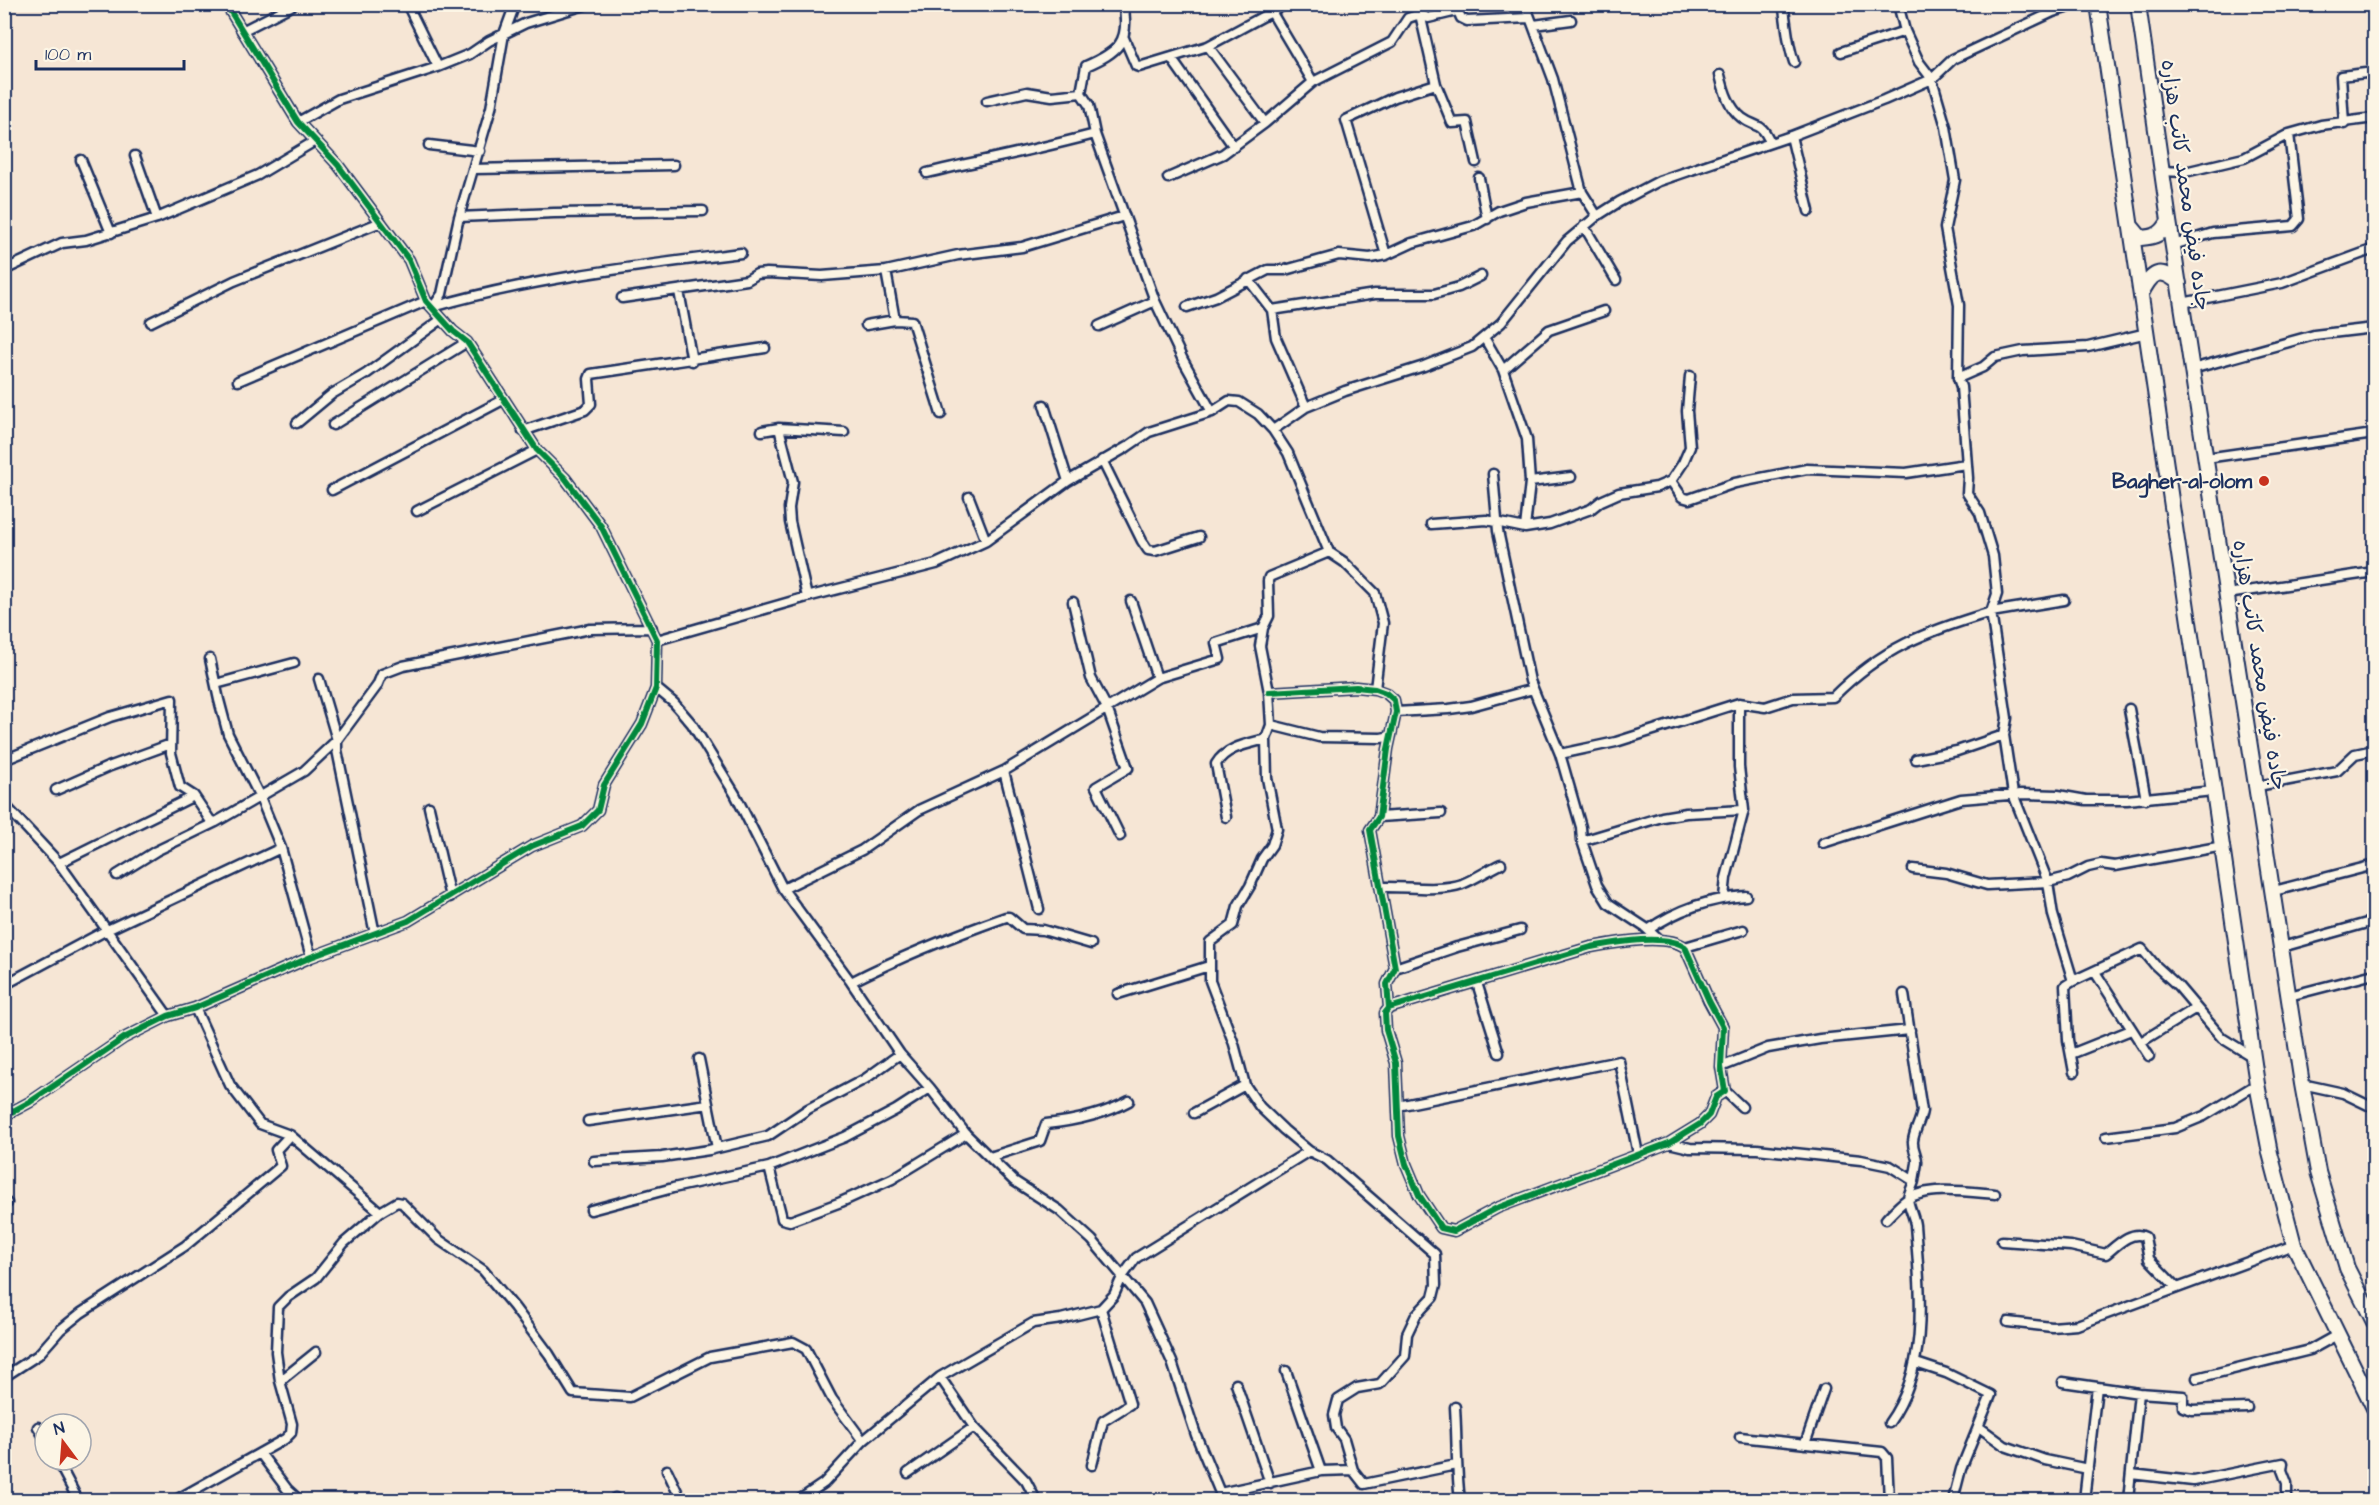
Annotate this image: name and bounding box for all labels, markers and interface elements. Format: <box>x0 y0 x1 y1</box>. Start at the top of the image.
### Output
scale bar <box>36 33 184 71</box>
text: 100 m <box>45 42 91 67</box>
street label: جاده فیض محمد کاتب هزاره <box>2154 58 2217 312</box>
place label: Bagher-al-olom <box>2112 467 2253 498</box>
marker: Bagher-al-olom <box>2257 474 2271 488</box>
street label: جاده فیض محمد کاتب هزاره <box>2225 538 2294 792</box>
north arrow <box>33 1412 93 1472</box>
text: N <box>51 1417 67 1440</box>

